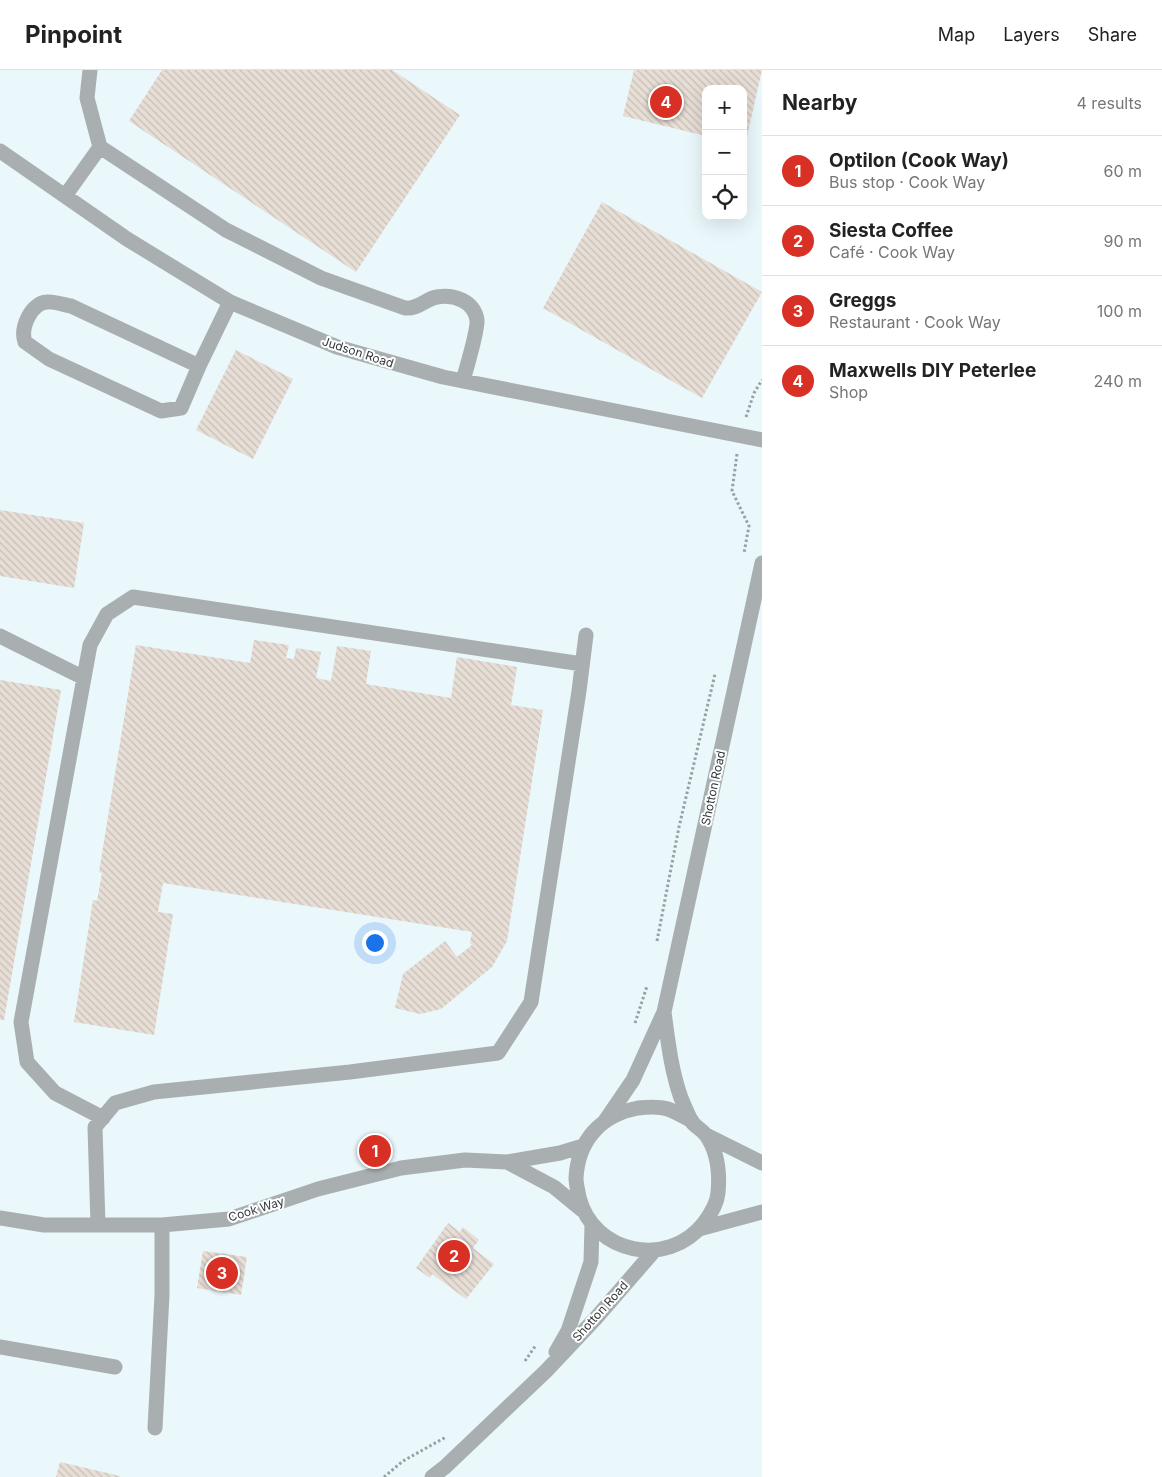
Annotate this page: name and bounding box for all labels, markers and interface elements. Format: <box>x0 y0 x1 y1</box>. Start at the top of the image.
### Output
text: Pinpoint <box>25 20 122 49</box>
text: Map <box>938 24 975 45</box>
text: Layers <box>1003 24 1060 45</box>
text: Share <box>1088 24 1137 45</box>
pin: 4 <box>650 83 682 121</box>
map controls <box>702 85 747 220</box>
button: + <box>702 85 747 130</box>
text: Nearby <box>782 90 857 115</box>
text: 4 results <box>1077 93 1142 113</box>
button: − <box>702 130 747 175</box>
text: Optilon (Cook Way) <box>829 149 1009 172</box>
text: 1 <box>795 161 801 181</box>
text: 60 m <box>1103 161 1142 181</box>
text: Bus stop · Cook Way <box>829 172 985 192</box>
button: locate <box>702 175 747 220</box>
text: Siesta Coffee <box>829 219 953 242</box>
text: 2 <box>793 231 803 251</box>
text: 90 m <box>1103 231 1142 251</box>
text: Café · Cook Way <box>829 242 955 262</box>
text: Greggs <box>829 289 897 312</box>
text: 3 <box>793 301 803 321</box>
text: 100 m <box>1097 301 1142 321</box>
text: Restaurant · Cook Way <box>829 312 1001 332</box>
street label: Judson Road <box>320 333 396 371</box>
text: Maxwells DIY Peterlee <box>829 359 1036 382</box>
text: 4 <box>793 371 803 391</box>
text: 240 m <box>1094 371 1142 391</box>
text: Shop <box>829 382 868 402</box>
street label: Shotton Road <box>698 749 728 827</box>
your location <box>362 930 388 956</box>
pin: 1 <box>359 1132 391 1170</box>
street label: Cook Way <box>226 1193 286 1225</box>
pin: 2 <box>438 1237 470 1275</box>
pin: 3 <box>206 1254 238 1292</box>
street label: Shotton Road <box>569 1278 631 1344</box>

